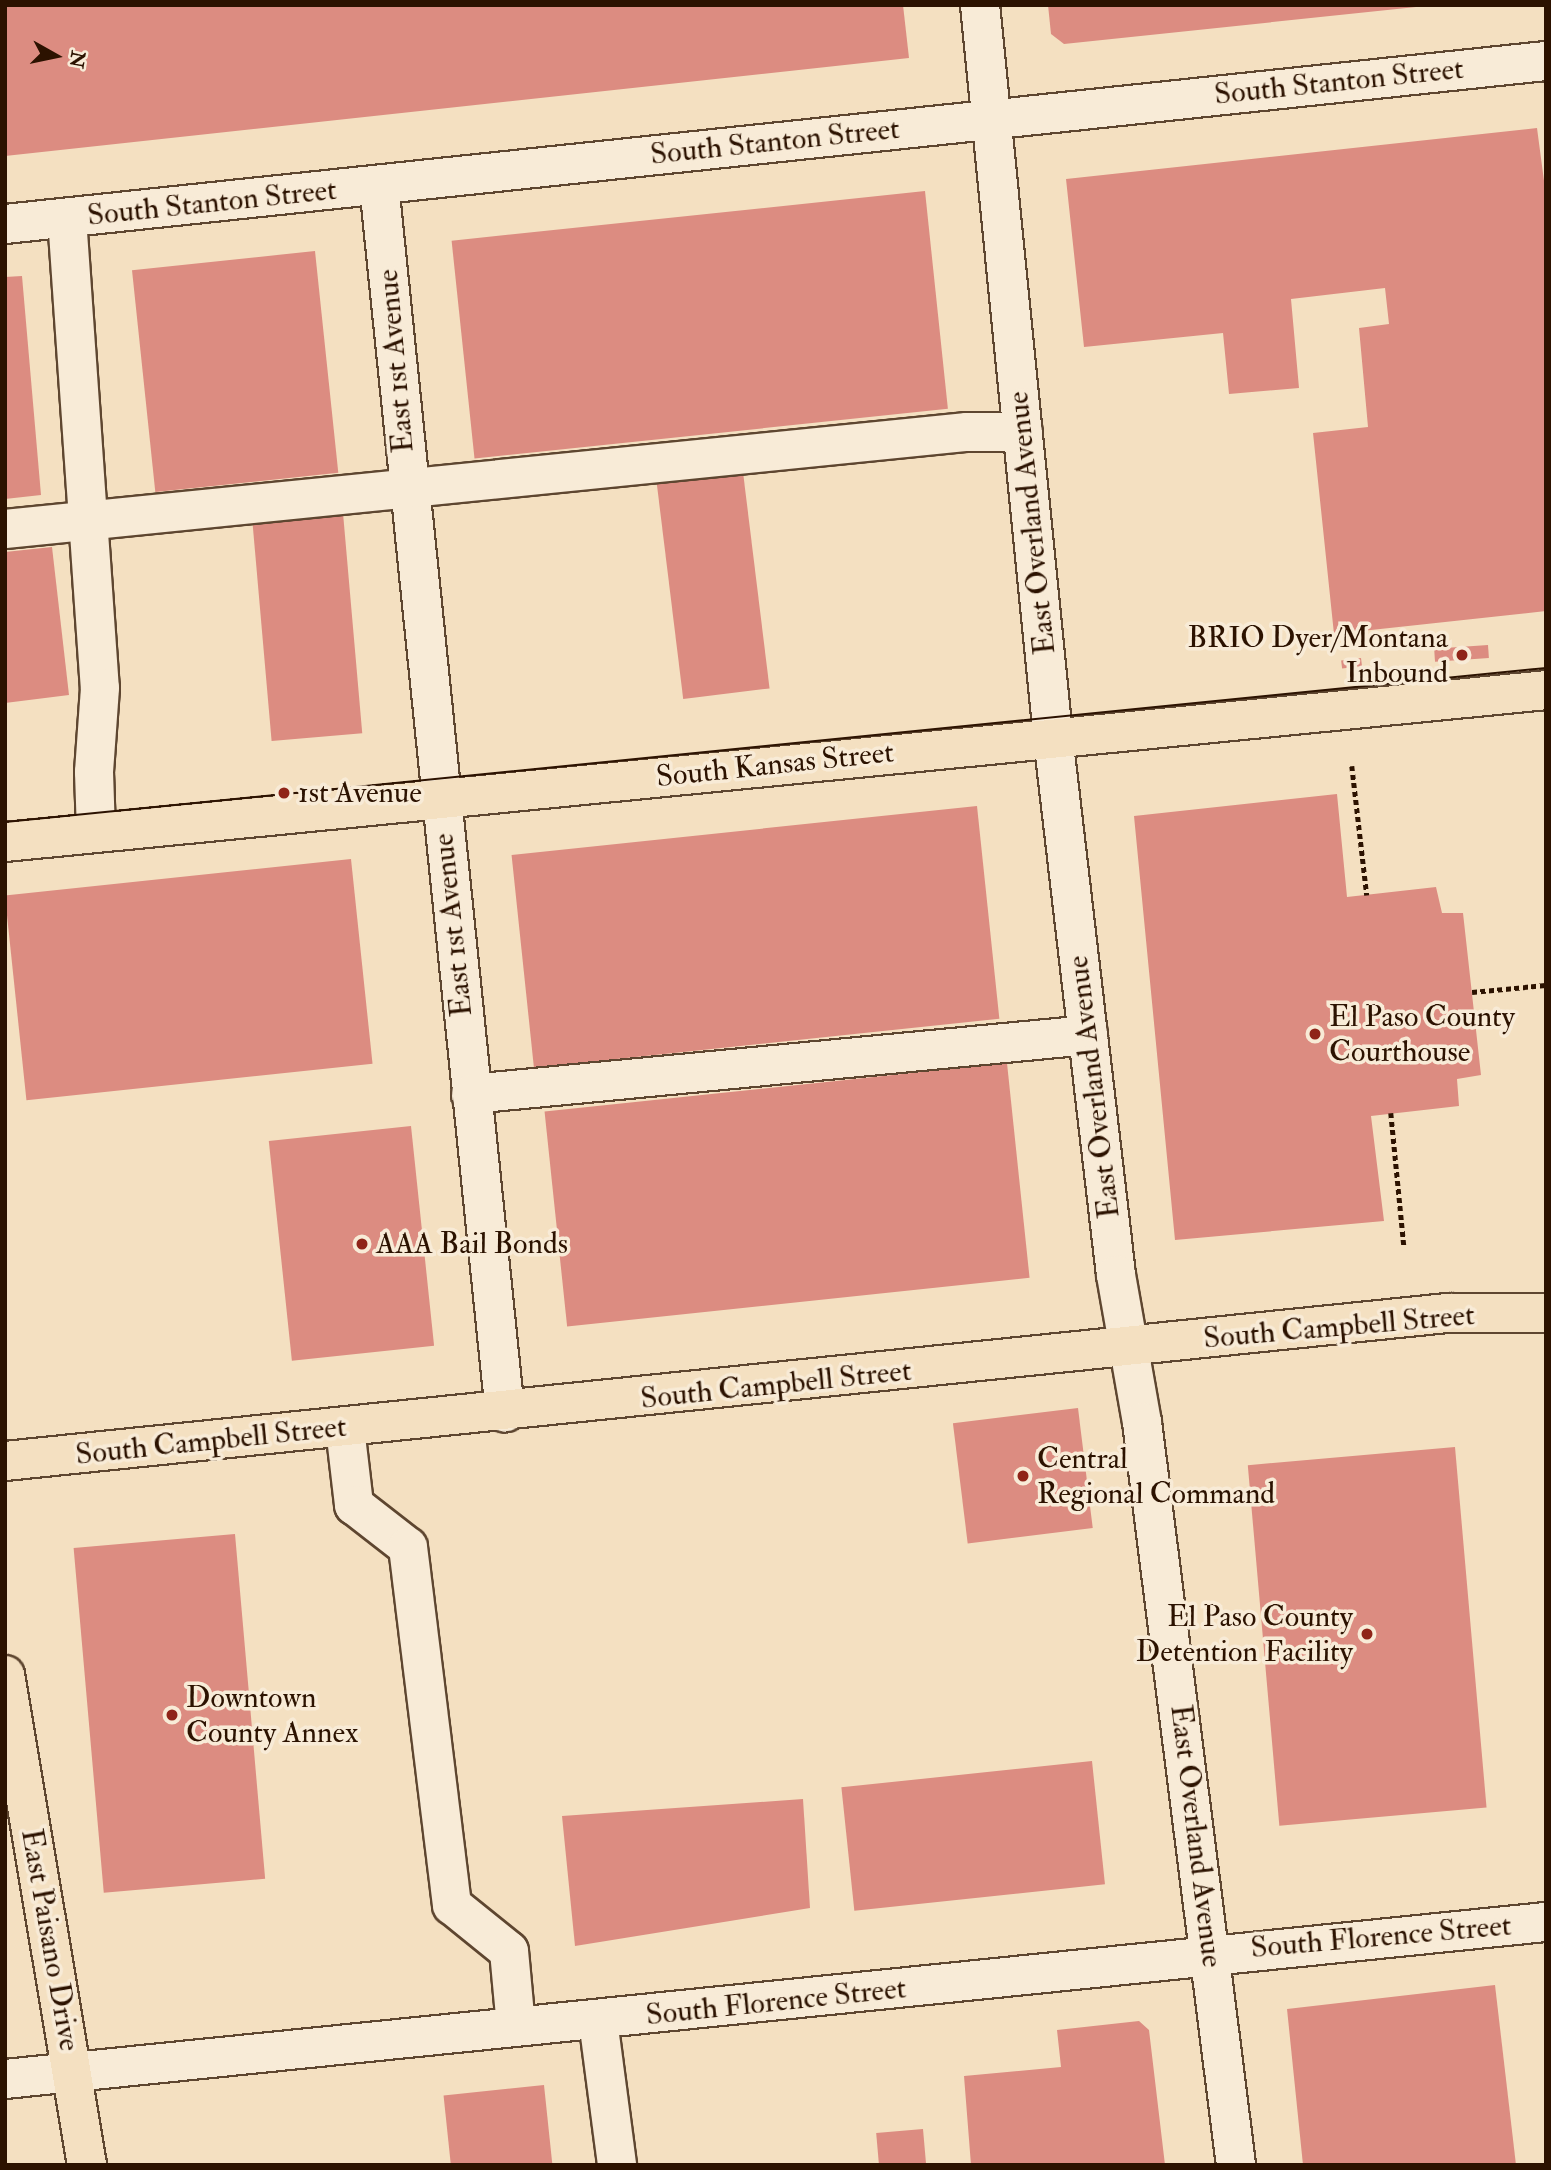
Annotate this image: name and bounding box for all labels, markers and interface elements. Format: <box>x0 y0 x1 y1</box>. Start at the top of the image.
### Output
north arrow <box>21 21 91 91</box>
text: N <box>64 49 90 70</box>
street label: South Stanton Street <box>1213 51 1465 113</box>
street label: South Stanton Street <box>649 111 901 173</box>
street label: South Stanton Street <box>86 172 338 234</box>
street label: East 1st Avenue <box>370 268 422 454</box>
street label: East Overland Avenue <box>1000 390 1064 656</box>
place label: BRIO Dyer/Montana Inbound <box>1187 620 1448 690</box>
marker: BRIO Dyer/Montana Inbound <box>1454 647 1470 663</box>
street label: South Kansas Street <box>654 735 896 795</box>
place label: 1st Avenue <box>298 775 422 811</box>
marker: 1st Avenue <box>276 785 292 801</box>
street label: East 1st Avenue <box>425 832 481 1018</box>
street label: East Overland Avenue <box>1060 954 1128 1220</box>
place label: El Paso County Courthouse <box>1329 999 1515 1070</box>
marker: El Paso County Courthouse <box>1307 1026 1323 1042</box>
place label: AAA Bail Bonds <box>376 1226 568 1262</box>
marker: AAA Bail Bonds <box>354 1236 370 1252</box>
street label: South Campbell Street <box>1202 1297 1476 1357</box>
street label: South Campbell Street <box>639 1353 913 1417</box>
street label: South Campbell Street <box>74 1409 348 1473</box>
place label: Central Regional Command <box>1037 1441 1275 1512</box>
marker: Central Regional Command <box>1015 1468 1031 1484</box>
place label: El Paso County Detention Facility <box>1136 1599 1353 1670</box>
marker: El Paso County Detention Facility <box>1359 1626 1375 1642</box>
place label: Downtown County Annex <box>186 1680 358 1750</box>
street label: East Overland Avenue <box>1162 1703 1230 1969</box>
marker: Downtown County Annex <box>164 1707 180 1723</box>
street label: East Paisano Drive <box>13 1826 87 2054</box>
street label: South Florence Street <box>1249 1908 1513 1966</box>
street label: South Florence Street <box>644 1970 908 2034</box>

